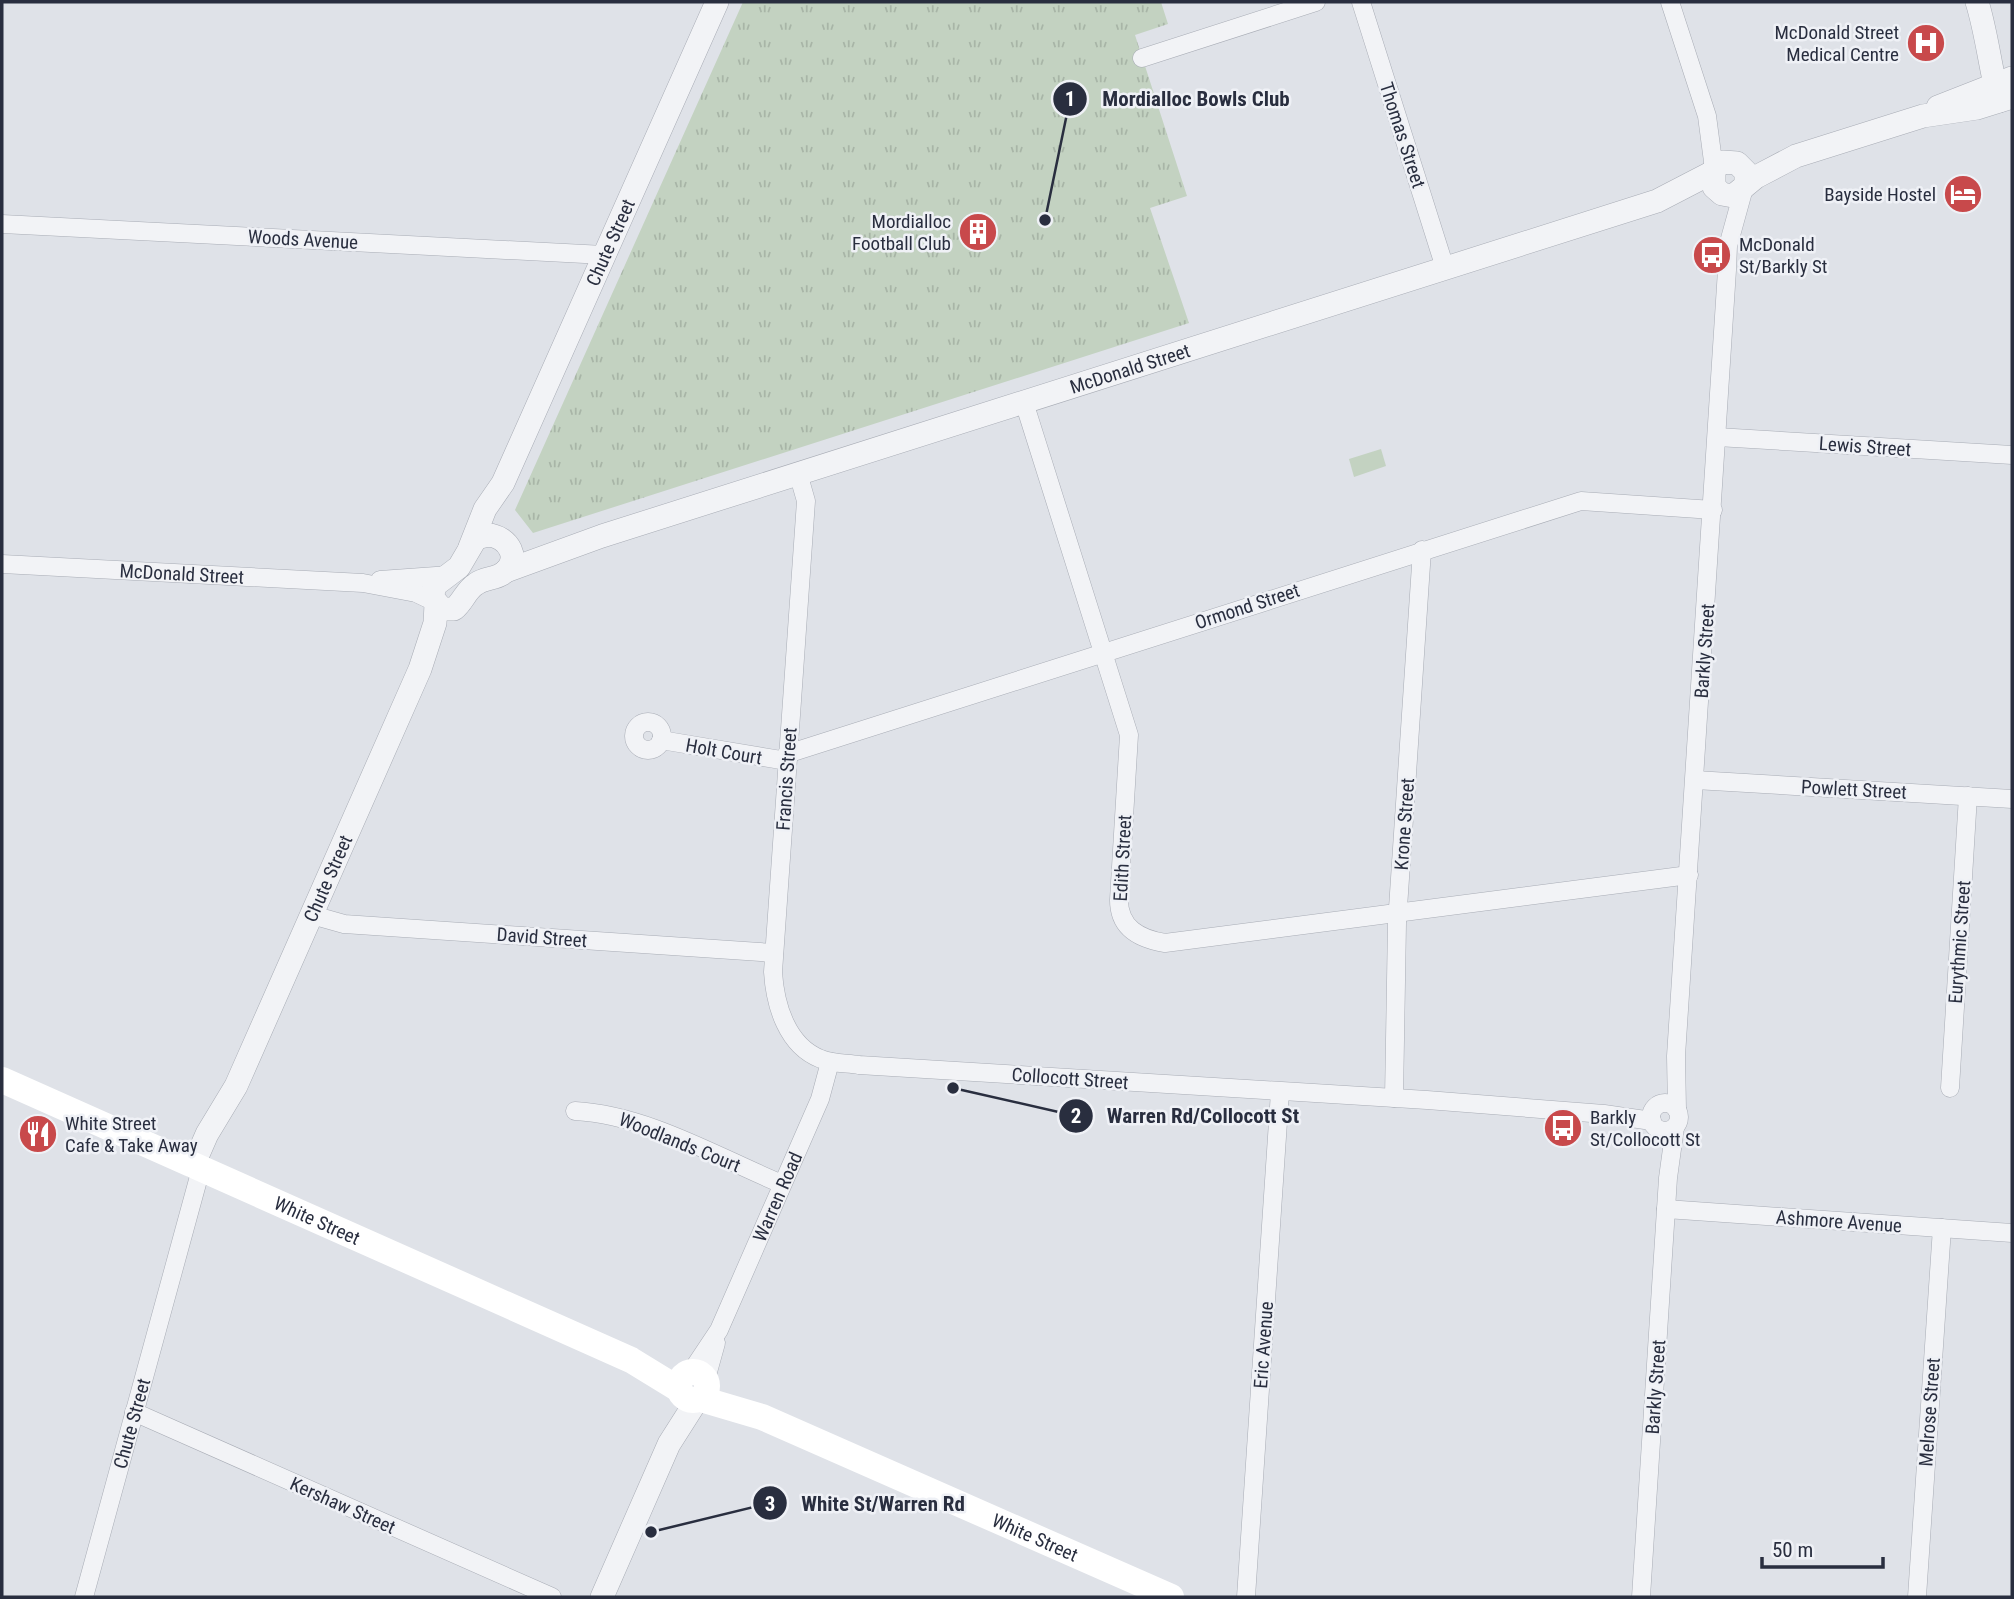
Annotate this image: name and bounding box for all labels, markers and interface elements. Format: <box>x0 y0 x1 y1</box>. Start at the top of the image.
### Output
place label: McDonald Street Medical Centre <box>1775 21 1899 66</box>
hospital icon: McDonald Street Medical Centre <box>1905 22 1947 64</box>
callout: Mordialloc Bowls Club <box>1053 78 1303 120</box>
street label: Thomas Street <box>1375 80 1430 191</box>
text: 1 <box>1065 87 1075 111</box>
text: Mordialloc Bowls Club <box>1102 87 1290 111</box>
hotel icon: Bayside Hostel <box>1942 173 1984 215</box>
place label: Bayside Hostel <box>1824 183 1936 206</box>
street label: Chute Street <box>581 195 640 289</box>
place label: Mordialloc Football Club <box>852 210 951 255</box>
building icon: Mordialloc Football Club <box>957 211 999 253</box>
street label: Woods Avenue <box>247 225 359 254</box>
place label: McDonald St/Barkly St <box>1739 233 1827 278</box>
bus stop icon: McDonald St/Barkly St <box>1691 234 1733 276</box>
street label: McDonald Street <box>1067 339 1193 399</box>
street label: Lewis Street <box>1818 432 1912 461</box>
street label: McDonald Street <box>119 559 245 589</box>
street label: Ormond Street <box>1192 579 1302 634</box>
street label: Barkly Street <box>1690 603 1719 699</box>
street label: Francis Street <box>771 727 802 831</box>
street label: Holt Court <box>684 733 764 770</box>
street label: Powlett Street <box>1801 775 1907 804</box>
street label: Krone Street <box>1390 777 1419 871</box>
street label: Edith Street <box>1109 814 1136 902</box>
street label: Chute Street <box>299 832 357 926</box>
street label: Eurythmic Street <box>1944 880 1975 1004</box>
street label: David Street <box>496 923 588 952</box>
street label: Collocott Street <box>1011 1063 1129 1094</box>
callout: Warren Rd/Collocott St <box>1058 1095 1313 1137</box>
text: 2 <box>1071 1104 1081 1128</box>
text: Warren Rd/Collocott St <box>1107 1104 1299 1128</box>
place label: Barkly St/Collocott St <box>1590 1106 1700 1151</box>
bus stop icon: Barkly St/Collocott St <box>1542 1107 1584 1149</box>
street label: Woodlands Court <box>616 1108 744 1177</box>
place label: White Street Cafe & Take Away <box>65 1112 198 1157</box>
restaurant icon: White Street Cafe & Take Away <box>17 1113 59 1155</box>
street label: Warren Road <box>748 1149 807 1245</box>
street label: White Street <box>271 1192 363 1250</box>
street label: Ashmore Avenue <box>1775 1206 1903 1237</box>
street label: Eric Avenue <box>1249 1301 1278 1389</box>
street label: Barkly Street <box>1641 1339 1670 1435</box>
street label: Melrose Street <box>1914 1357 1945 1467</box>
street label: Chute Street <box>109 1376 155 1471</box>
street label: Kershaw Street <box>287 1472 399 1539</box>
callout: White St/Warren Rd <box>752 1482 979 1524</box>
text: 3 <box>765 1492 775 1516</box>
text: White St/Warren Rd <box>801 1492 965 1516</box>
street label: White Street <box>988 1509 1081 1567</box>
scale bar <box>1762 1526 1883 1570</box>
text: 50 m <box>1772 1538 1813 1562</box>

